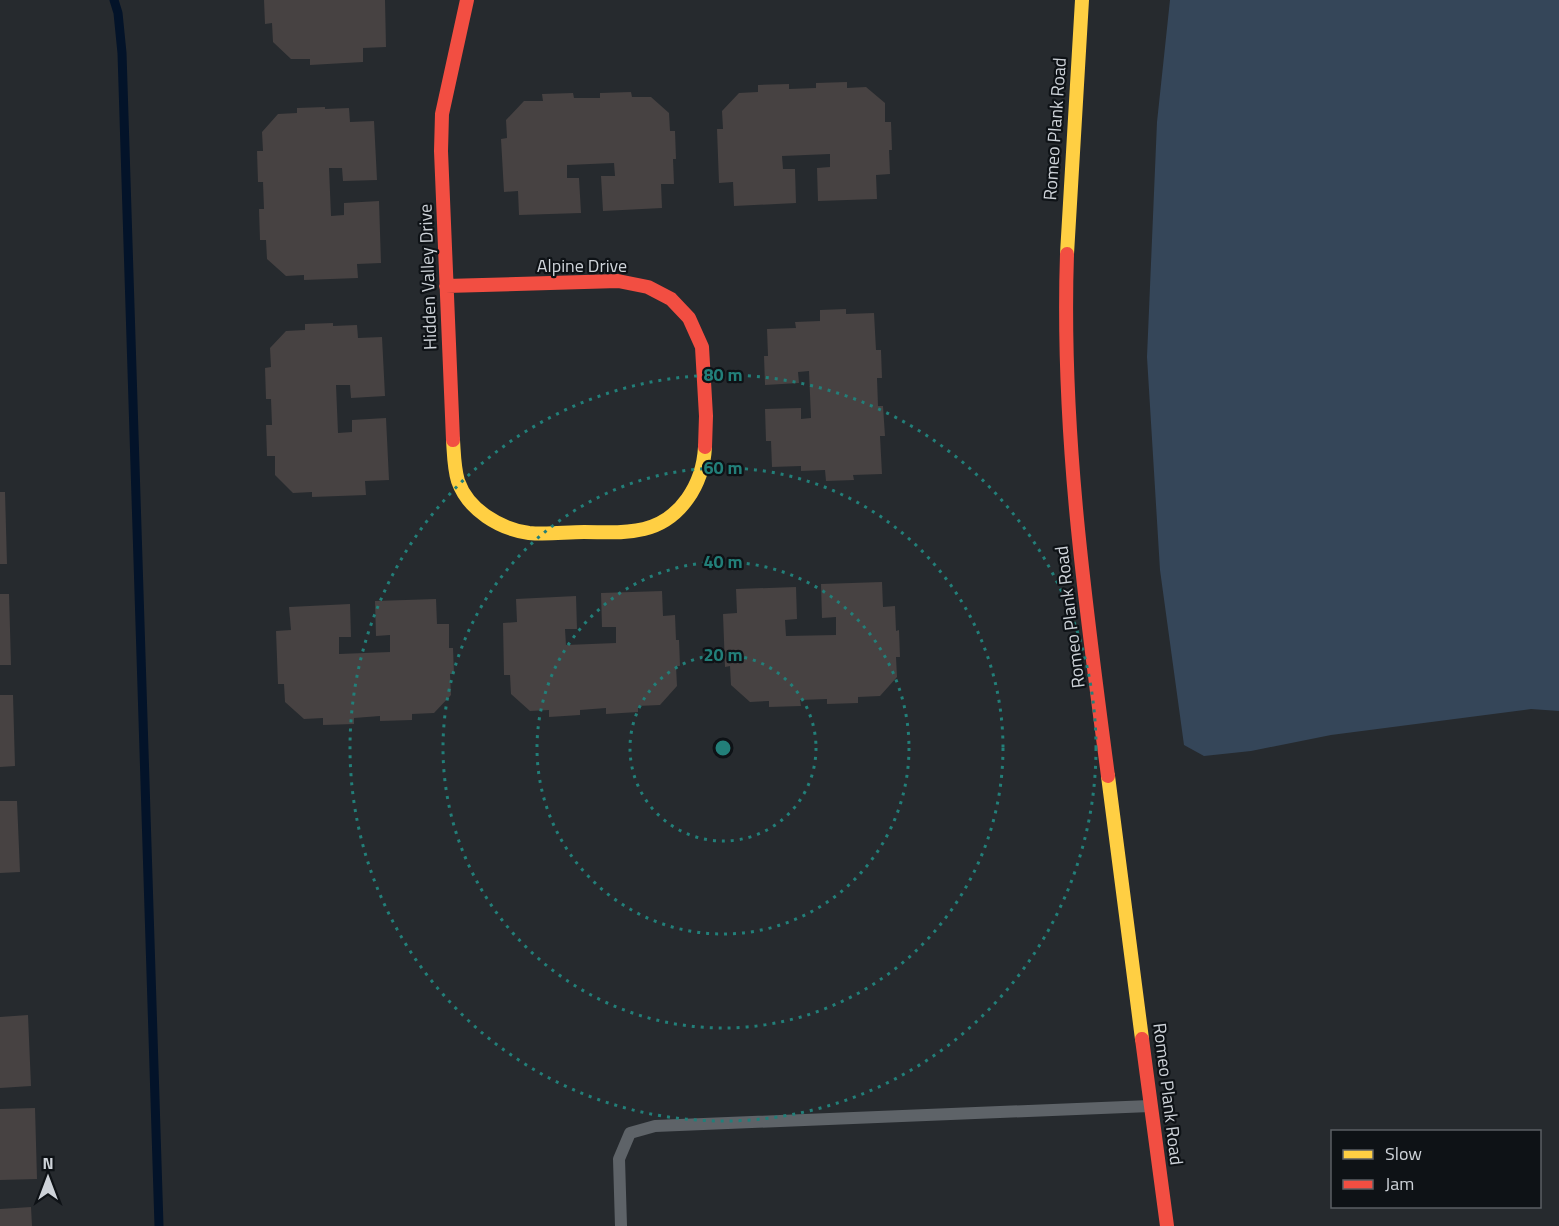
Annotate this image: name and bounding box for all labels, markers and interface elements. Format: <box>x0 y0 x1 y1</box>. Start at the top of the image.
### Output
street label: Romeo Plank Road <box>1036 57 1073 201</box>
street label: Hidden Valley Drive <box>411 204 444 351</box>
street label: Alpine Drive <box>537 252 627 279</box>
text: 80 m <box>703 361 743 388</box>
text: 60 m <box>703 454 743 481</box>
street label: Romeo Plank Road <box>1047 544 1092 690</box>
text: 40 m <box>703 548 743 575</box>
text: 20 m <box>703 641 743 668</box>
centre of rings <box>713 738 733 758</box>
street label: Romeo Plank Road <box>1146 1021 1191 1167</box>
legend <box>1331 1130 1541 1208</box>
text: Slow <box>1385 1140 1422 1167</box>
north arrow <box>18 1148 78 1208</box>
text: N <box>42 1151 54 1175</box>
text: Jam <box>1385 1170 1414 1197</box>

